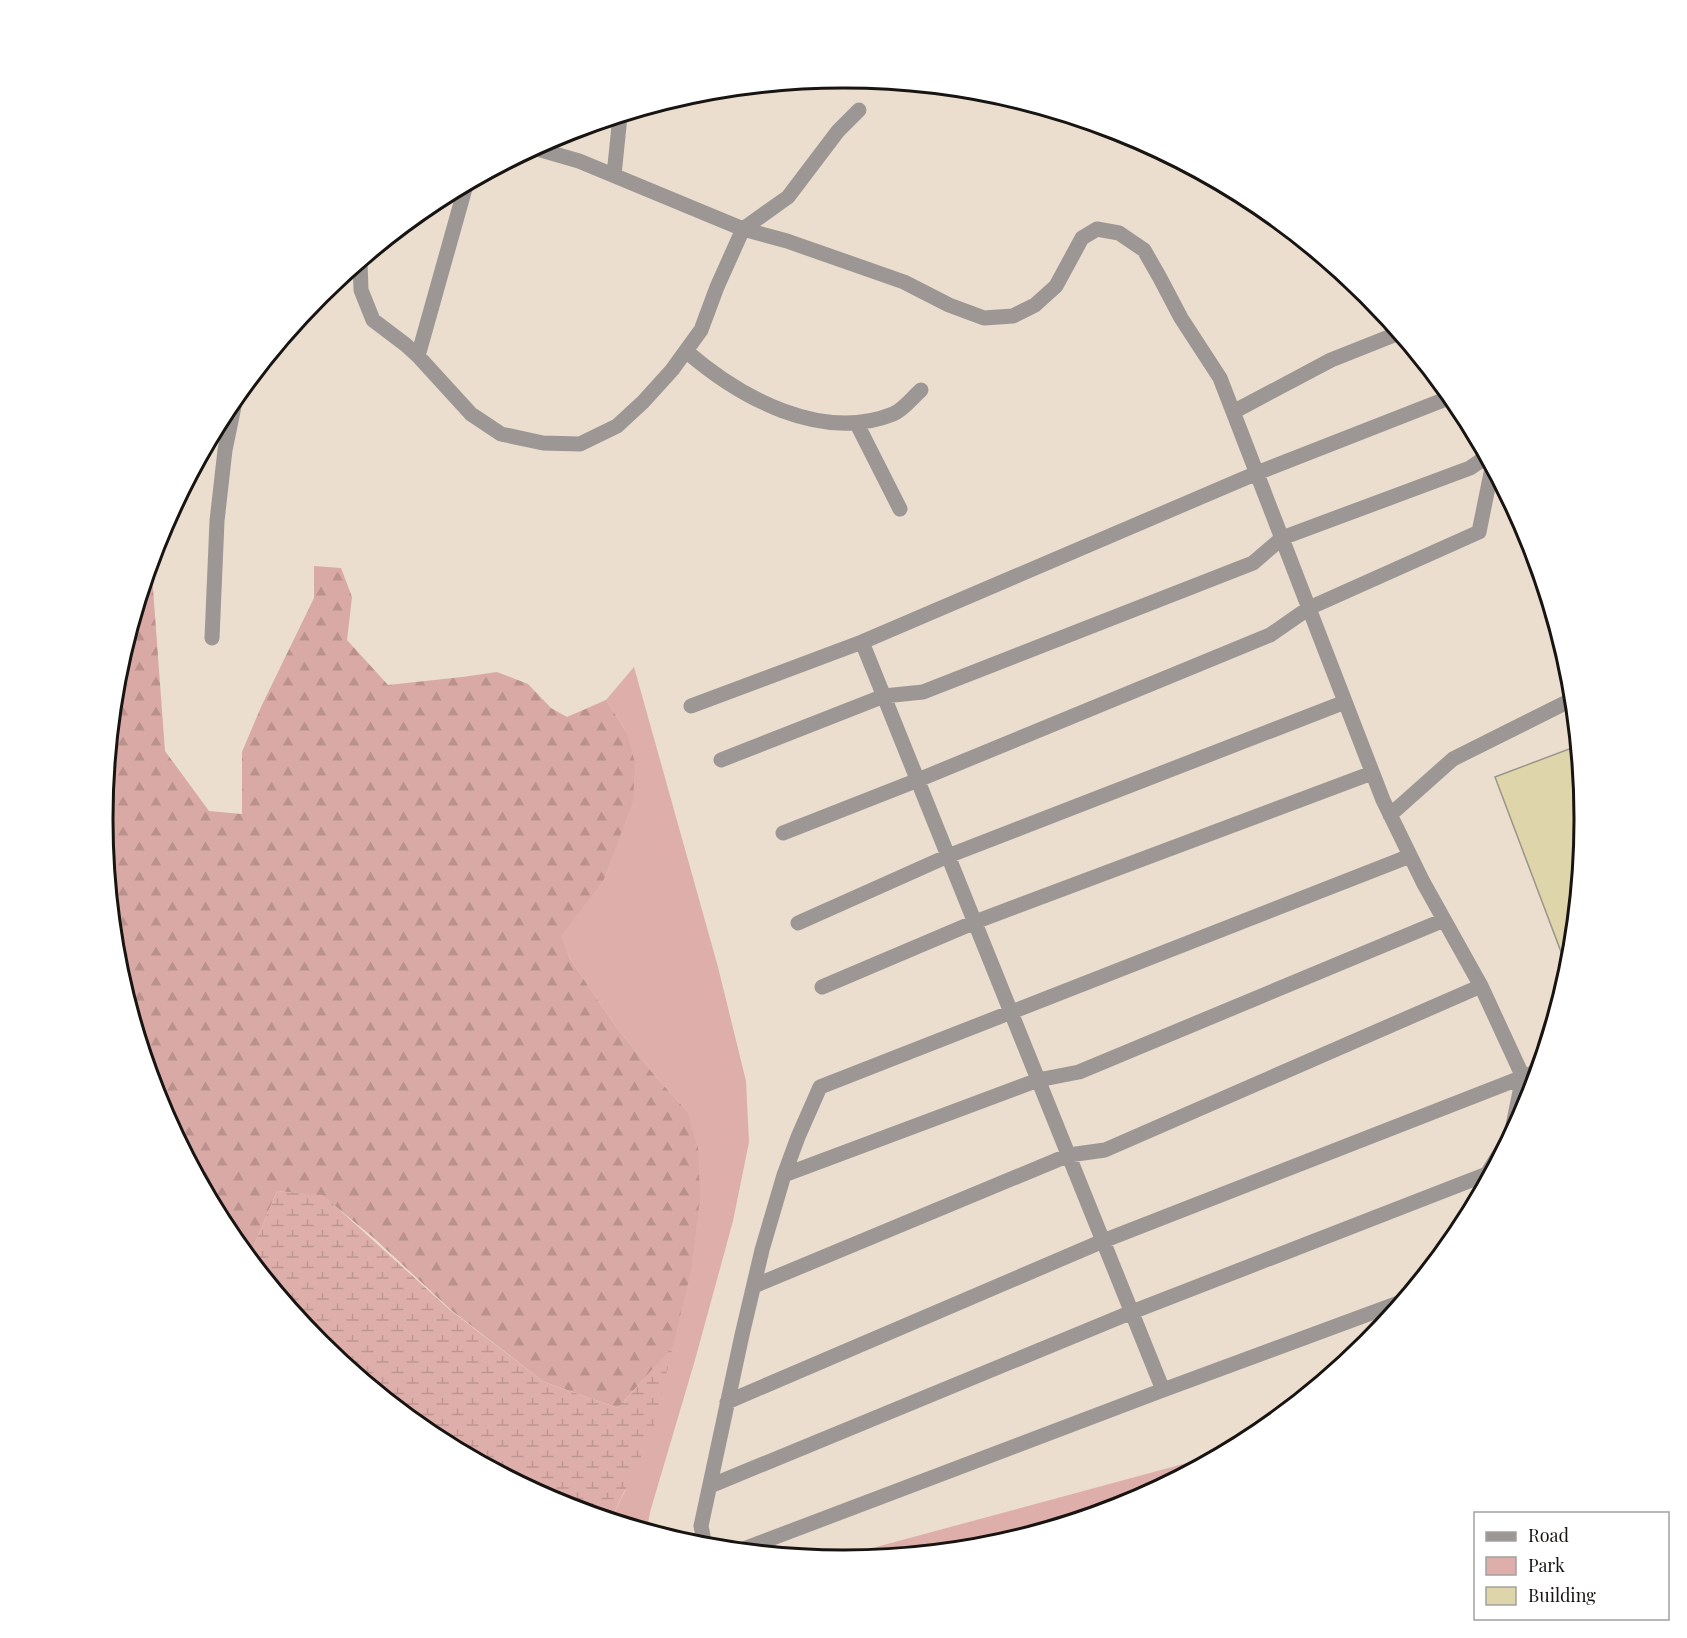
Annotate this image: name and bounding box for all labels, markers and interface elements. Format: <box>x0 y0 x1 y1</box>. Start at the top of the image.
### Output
legend <box>1474 1512 1669 1620</box>
text: Road <box>1528 1523 1569 1547</box>
text: Park <box>1528 1553 1565 1577</box>
text: Building <box>1528 1583 1596 1607</box>

